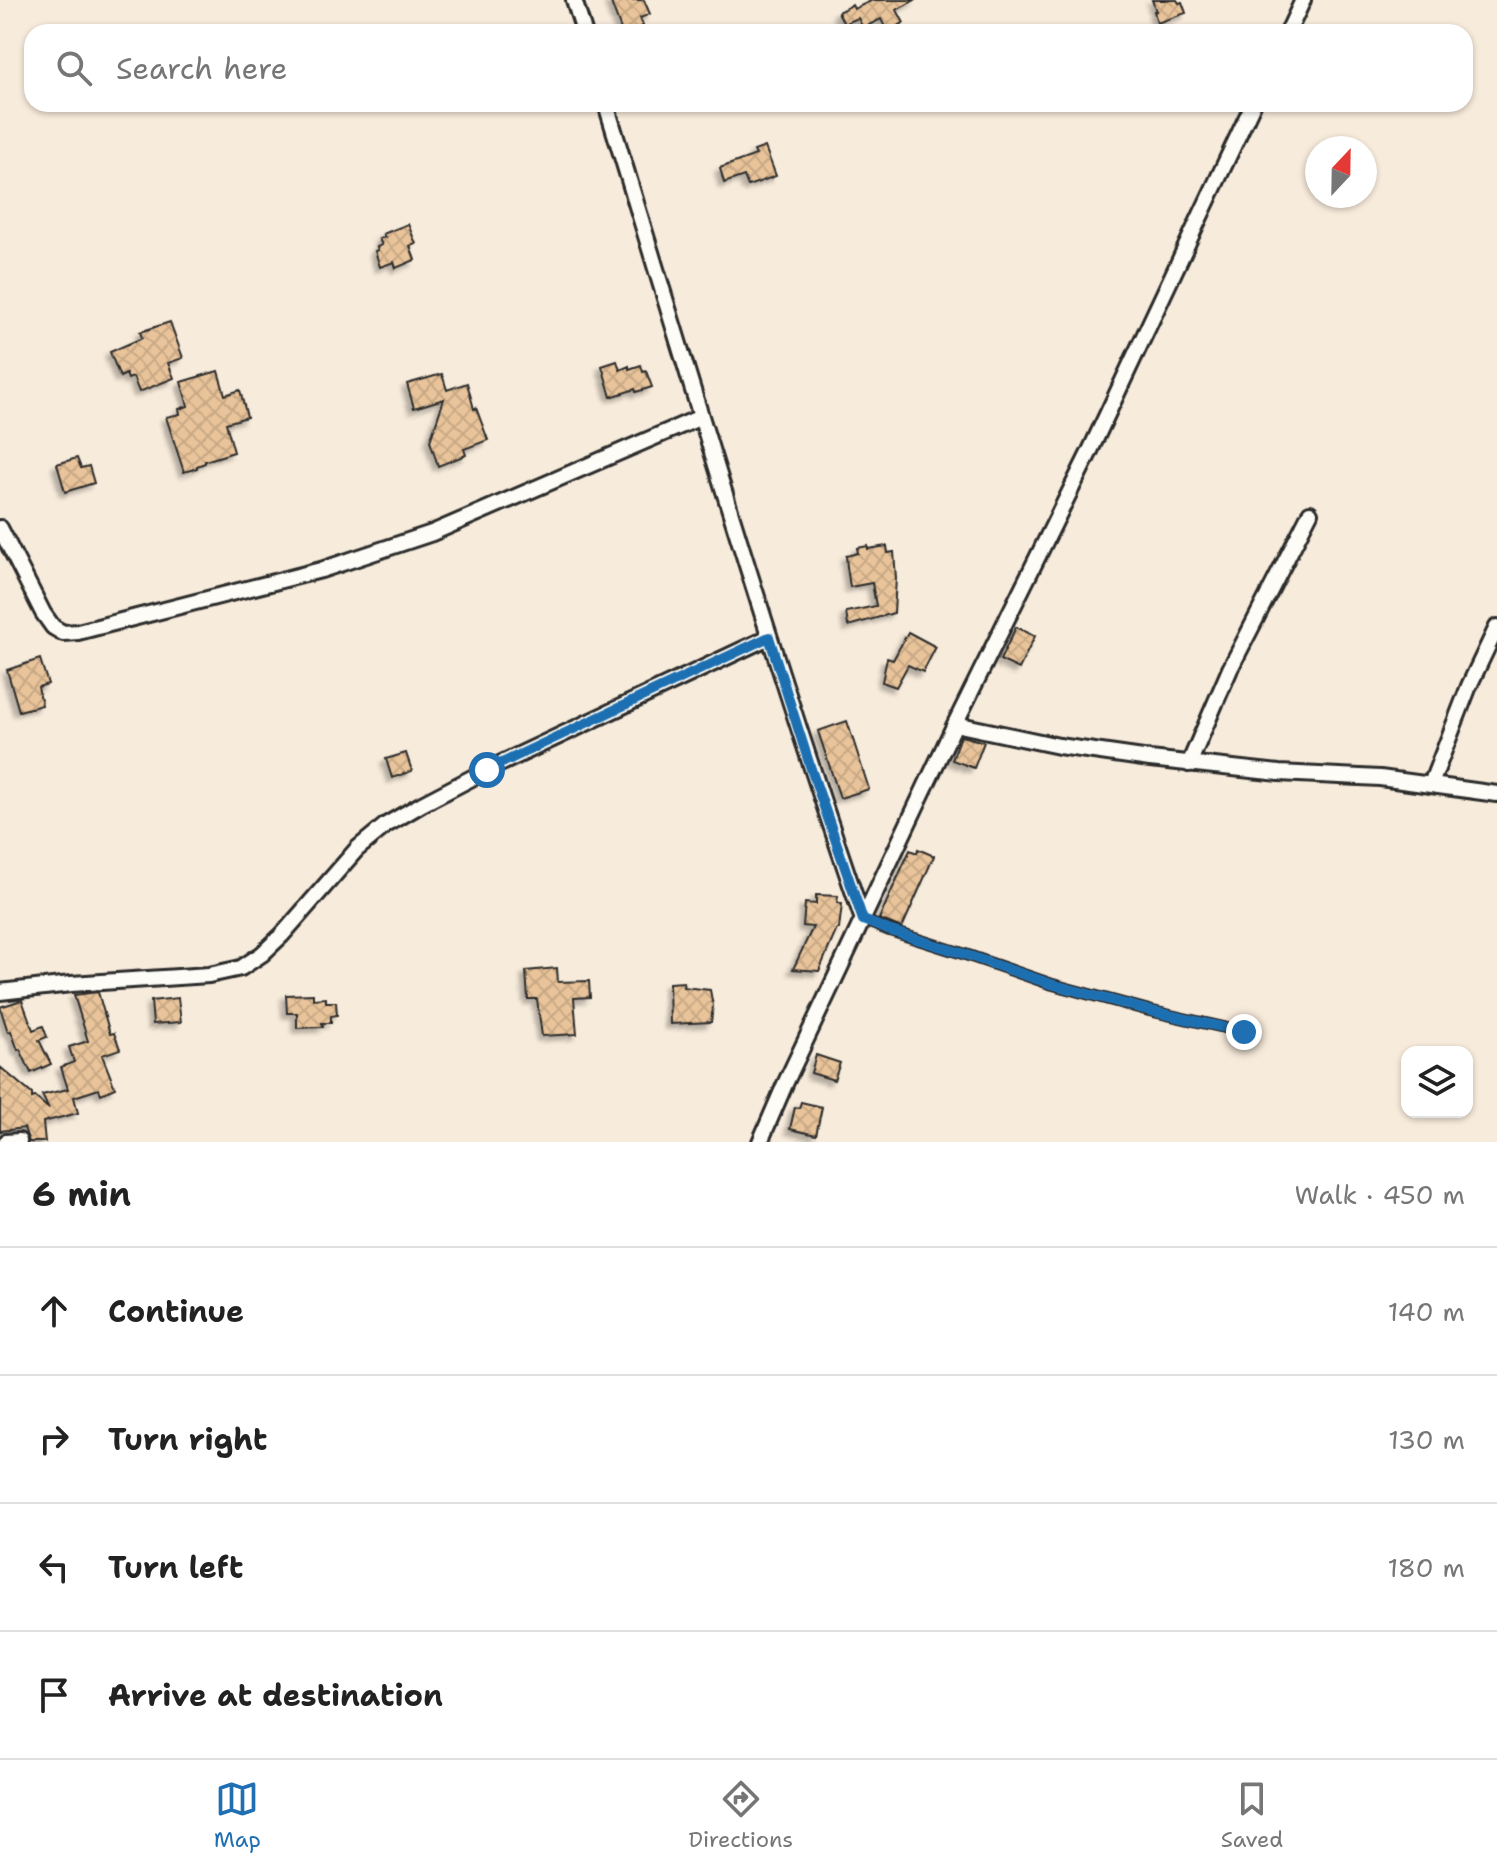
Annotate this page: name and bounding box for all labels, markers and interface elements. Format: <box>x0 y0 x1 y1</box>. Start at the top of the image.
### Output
search box <box>24 24 1473 112</box>
icon: search <box>52 46 96 90</box>
text: Search here <box>116 48 287 89</box>
north arrow <box>1305 136 1377 208</box>
route start <box>469 752 505 788</box>
route end <box>1226 1014 1262 1050</box>
map controls <box>1401 1046 1473 1118</box>
button: layers <box>1401 1046 1473 1118</box>
text: 6 min <box>32 1171 131 1217</box>
text: Walk · 450 m <box>1295 1177 1465 1212</box>
icon: ahead <box>32 1289 76 1333</box>
text: Continue <box>108 1291 244 1332</box>
text: 140 m <box>1388 1294 1465 1329</box>
icon: right <box>32 1417 76 1461</box>
text: Turn right <box>108 1419 267 1460</box>
text: 130 m <box>1388 1422 1465 1457</box>
icon: left <box>32 1545 76 1589</box>
text: Turn left <box>108 1547 243 1588</box>
text: 180 m <box>1387 1550 1465 1585</box>
icon: arrive <box>32 1673 76 1717</box>
text: Arrive at destination <box>108 1675 443 1716</box>
tab: Map <box>214 1777 261 1854</box>
tab: Directions <box>688 1777 793 1854</box>
tab: Saved <box>1221 1777 1283 1854</box>

